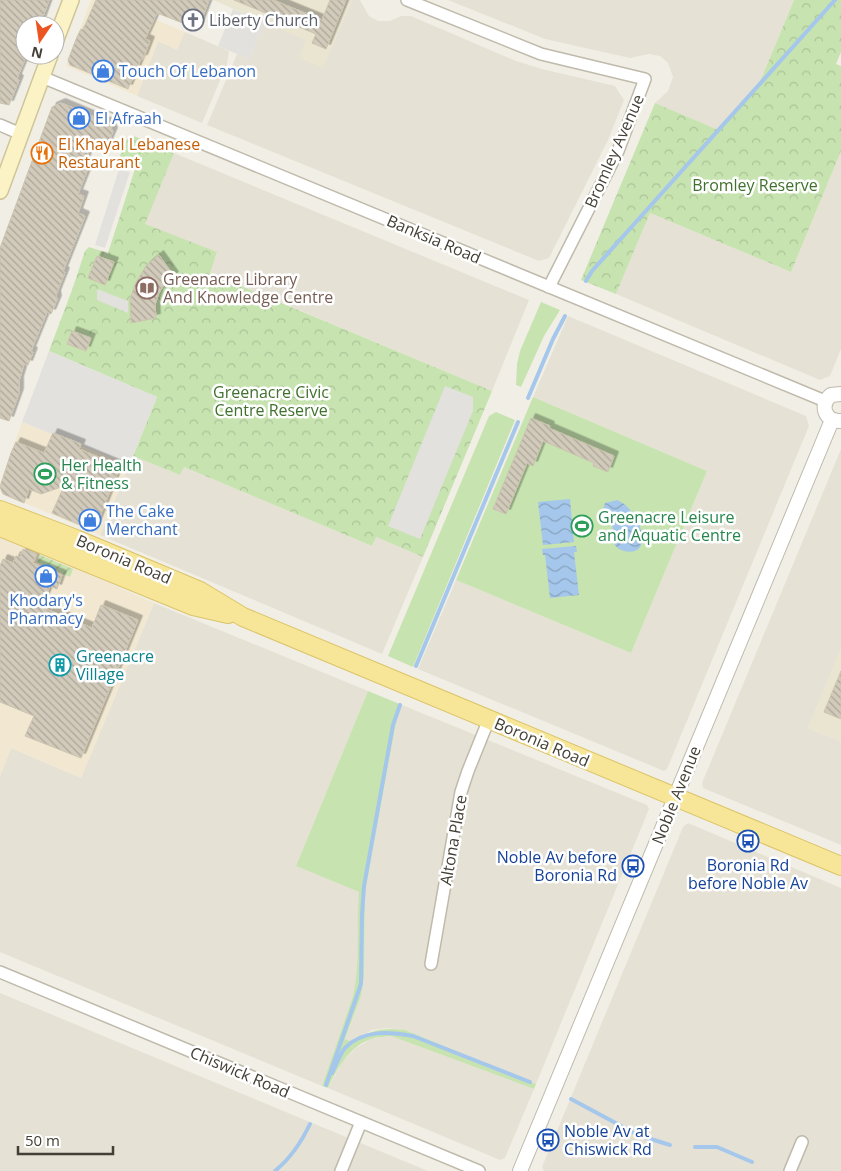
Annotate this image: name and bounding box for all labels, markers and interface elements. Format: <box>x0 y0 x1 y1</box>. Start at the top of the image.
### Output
church icon: Liberty Church <box>181 8 205 32</box>
place label: Liberty Church <box>209 9 318 31</box>
north arrow <box>15 15 65 65</box>
text: N <box>29 43 45 64</box>
shop icon: Touch Of Lebanon <box>91 59 115 83</box>
place label: Touch Of Lebanon <box>119 60 256 82</box>
street label: Bromley Avenue <box>579 91 649 211</box>
shop icon: El Afraah <box>67 106 91 130</box>
place label: El Afraah <box>95 107 162 129</box>
place label: El Khayal Lebanese Restaurant <box>58 133 200 173</box>
restaurant icon: El Khayal Lebanese Restaurant <box>30 141 54 165</box>
park label: Bromley Reserve <box>692 174 818 196</box>
street label: Banksia Road <box>384 209 484 269</box>
place label: Greenacre Library And Knowledge Centre <box>163 268 333 308</box>
library icon: Greenacre Library And Knowledge Centre <box>135 276 159 300</box>
park label: Greenacre Civic Centre Reserve <box>213 381 329 421</box>
place label: Her Health & Fitness <box>61 454 142 494</box>
sports icon: Her Health & Fitness <box>33 462 57 486</box>
place label: The Cake Merchant <box>106 500 178 540</box>
place label: Greenacre Leisure and Aquatic Centre <box>598 506 741 546</box>
shop icon: The Cake Merchant <box>78 508 102 532</box>
sports icon: Greenacre Leisure and Aquatic Centre <box>570 514 594 538</box>
street label: Boronia Road <box>73 529 175 589</box>
shop icon: Khodary's Pharmacy <box>34 564 58 588</box>
place label: Khodary's Pharmacy <box>9 589 84 629</box>
place label: Greenacre Village <box>76 645 154 685</box>
building icon: Greenacre Village <box>48 653 72 677</box>
street label: Boronia Road <box>491 712 593 772</box>
street label: Noble Avenue <box>646 742 706 847</box>
street label: Altona Place <box>434 793 472 887</box>
bus stop icon: Boronia Rd before Noble Av <box>736 829 760 853</box>
place label: Noble Av before Boronia Rd <box>497 846 617 886</box>
bus stop icon: Noble Av before Boronia Rd <box>621 854 645 878</box>
place label: Boronia Rd before Noble Av <box>688 854 808 894</box>
street label: Chiswick Road <box>187 1041 293 1103</box>
place label: Noble Av at Chiswick Rd <box>564 1120 652 1160</box>
scale bar <box>18 1124 112 1156</box>
bus stop icon: Noble Av at Chiswick Rd <box>536 1128 560 1152</box>
text: 50 m <box>25 1130 60 1150</box>

